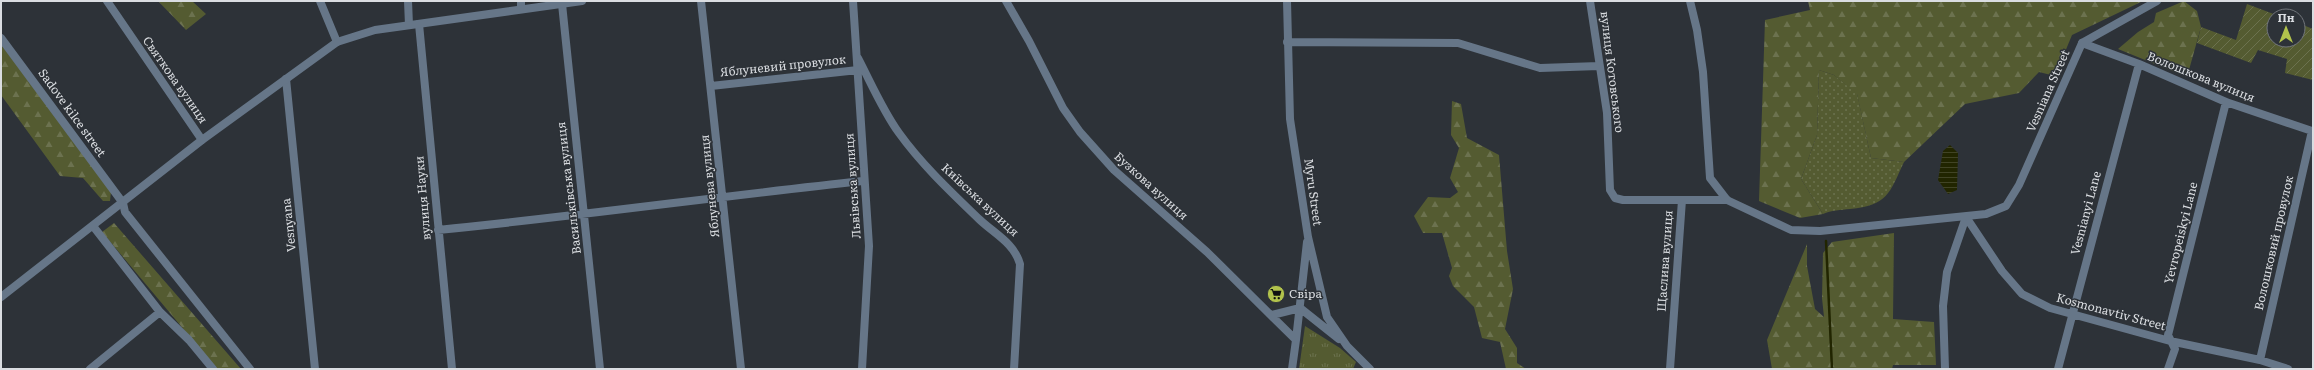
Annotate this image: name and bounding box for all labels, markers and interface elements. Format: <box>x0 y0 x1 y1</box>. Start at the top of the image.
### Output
north arrow <box>2266 8 2306 48</box>
text: Пн <box>2277 9 2295 25</box>
street label: вулиця Котовського <box>1597 10 1629 134</box>
street label: Святкова вулиця <box>139 32 213 127</box>
street label: Vesniana Street <box>2021 46 2073 135</box>
street label: Волошкова вулиця <box>2145 46 2258 106</box>
street label: Яблуневий провулок <box>719 49 847 81</box>
street label: Sadove kilce street <box>35 65 111 160</box>
street label: Васильківська вулиця <box>551 121 585 255</box>
street label: Львівська вулиця <box>839 133 865 240</box>
street label: Яблунева вулиця <box>695 134 723 238</box>
street label: Бузкова вулиця <box>1111 147 1193 223</box>
street label: вулиця Науки <box>409 155 435 241</box>
street label: Myru Street <box>1300 157 1328 227</box>
street label: Київська вулиця <box>938 158 1024 240</box>
street label: Vesnianyi Lane <box>2065 169 2105 257</box>
street label: Волошковий провулок <box>2249 174 2297 312</box>
street label: Yevropeiskyi Lane <box>2159 180 2201 286</box>
street label: Vesnyana <box>276 197 300 253</box>
street label: Щаслива вулиця <box>1651 209 1677 312</box>
supermarket icon: Свіра <box>1266 284 1286 304</box>
place label: Свіра <box>1289 284 1322 302</box>
street label: Kosmonavtiv Street <box>2054 288 2168 334</box>

